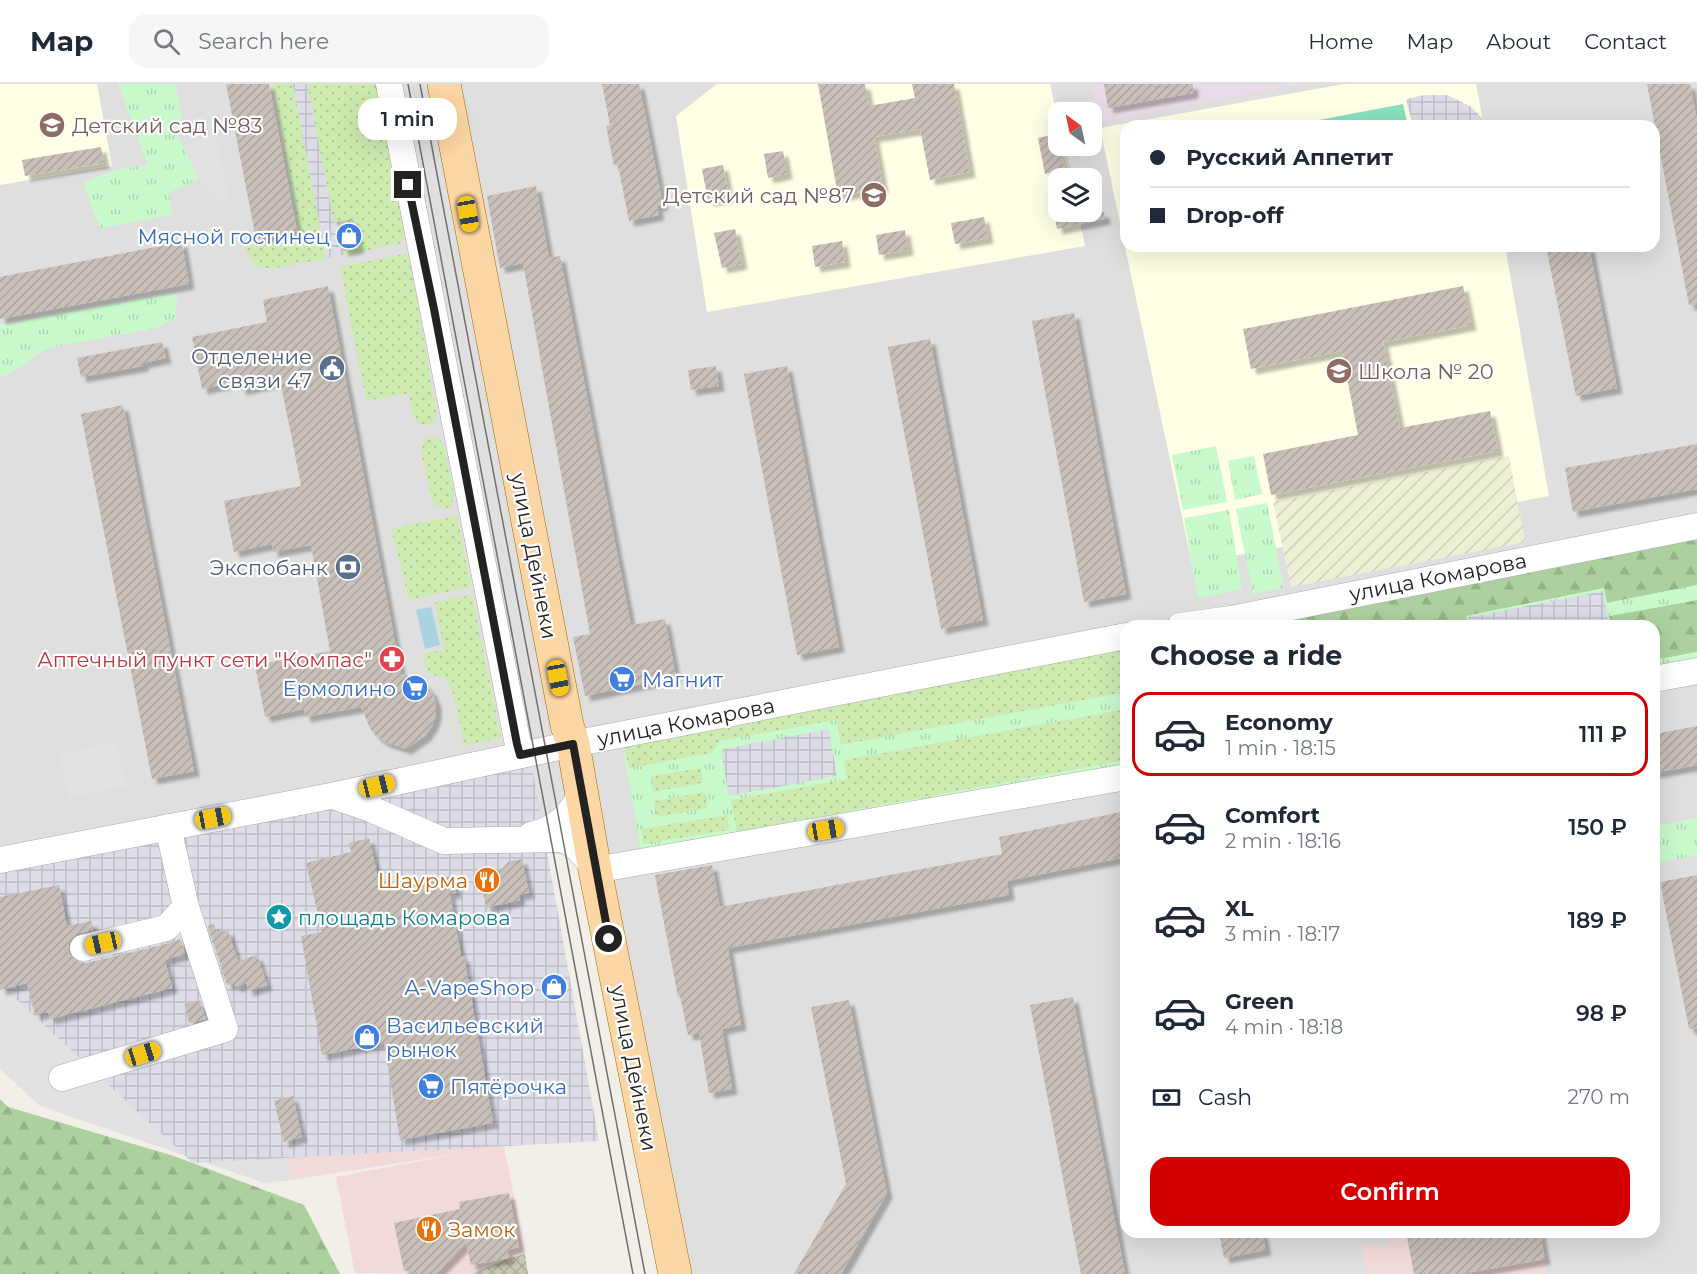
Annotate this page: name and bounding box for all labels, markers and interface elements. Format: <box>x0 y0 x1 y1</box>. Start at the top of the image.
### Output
search box <box>129 14 549 68</box>
text: Map <box>30 24 93 58</box>
icon: search <box>150 25 183 58</box>
text: Search here <box>198 28 329 55</box>
text: Home <box>1308 29 1373 54</box>
text: Map <box>1406 29 1453 54</box>
text: About <box>1486 29 1551 54</box>
text: Contact <box>1584 29 1667 54</box>
callout: 1 min <box>358 98 458 140</box>
north arrow <box>1048 102 1102 156</box>
map controls <box>1048 102 1102 222</box>
text: 1 min <box>381 107 434 131</box>
school or university icon: Детский сад №83 <box>37 110 67 140</box>
place label: Детский сад №83 <box>72 113 262 138</box>
text: Русский Аппетит <box>1186 144 1393 171</box>
button: layers <box>1048 168 1102 222</box>
route end <box>394 171 421 198</box>
school or university icon: Детский сад №87 <box>859 180 889 210</box>
place label: Детский сад №87 <box>663 183 854 208</box>
car <box>456 195 480 233</box>
text: Drop-off <box>1186 202 1284 229</box>
shop icon: Мясной гостинец <box>334 221 364 251</box>
place label: Мясной гостинец <box>137 224 330 249</box>
place label: Отделение связи 47 <box>191 344 312 393</box>
public building icon: Отделение связи 47 <box>317 353 347 383</box>
school or university icon: Школа № 20 <box>1324 356 1354 386</box>
place label: Школа № 20 <box>1358 359 1494 384</box>
street label: улица Дейнеки <box>505 470 562 641</box>
street label: улица Комарова <box>1346 548 1529 607</box>
bank icon: Экспобанк <box>333 552 363 582</box>
place label: Экспобанк <box>210 555 328 580</box>
text: Choose a ride <box>1150 639 1342 672</box>
pharmacy icon: Аптечный пункт сети "Компас" <box>377 644 407 674</box>
place label: Аптечный пункт сети "Компас" <box>37 647 372 672</box>
car <box>546 659 570 697</box>
supermarket icon: Магнит <box>607 664 637 694</box>
place label: Магнит <box>642 667 723 692</box>
supermarket icon: Ермолино <box>400 673 430 703</box>
place label: Ермолино <box>283 676 396 701</box>
street label: улица Комарова <box>594 693 777 752</box>
icon: car <box>1153 707 1207 761</box>
text: Economy <box>1225 709 1333 736</box>
text: 111 ₽ <box>1579 721 1627 748</box>
text: 1 min · 18:15 <box>1225 736 1336 760</box>
car <box>357 773 397 799</box>
icon: car <box>1153 800 1207 854</box>
text: Comfort <box>1225 802 1320 829</box>
car <box>194 806 232 830</box>
text: 150 ₽ <box>1568 814 1627 841</box>
car <box>807 818 845 842</box>
text: 2 min · 18:16 <box>1225 829 1341 853</box>
restaurant icon: Шаурма <box>472 865 502 895</box>
place label: Шаурма <box>378 868 468 893</box>
icon: car <box>1153 893 1207 947</box>
text: XL <box>1225 895 1254 922</box>
place icon: площадь Комарова <box>264 902 294 932</box>
place label: площадь Комарова <box>298 905 511 930</box>
text: 189 ₽ <box>1568 907 1627 934</box>
text: 3 min · 18:17 <box>1225 922 1340 946</box>
route start <box>595 925 622 952</box>
car <box>83 930 123 956</box>
shop icon: A-VapeShop <box>539 972 569 1002</box>
place label: A-VapeShop <box>404 975 534 1000</box>
street label: улица Дейнеки <box>605 982 662 1153</box>
icon: car <box>1153 986 1207 1040</box>
text: Green <box>1225 988 1294 1015</box>
text: 98 ₽ <box>1576 1000 1627 1027</box>
place label: Васильевский рынок <box>386 1013 544 1062</box>
text: 4 min · 18:18 <box>1225 1015 1343 1039</box>
shop icon: Васильевский рынок <box>352 1022 382 1052</box>
car <box>123 1040 163 1068</box>
supermarket icon: Пятёрочка <box>416 1071 446 1101</box>
place label: Пятёрочка <box>450 1074 567 1099</box>
icon: cash <box>1150 1081 1183 1114</box>
text: Cash <box>1198 1084 1252 1111</box>
text: 270 m <box>1568 1085 1630 1109</box>
button: Confirm <box>1150 1157 1630 1226</box>
restaurant icon: Замок <box>414 1214 444 1244</box>
place label: Замок <box>448 1217 515 1242</box>

